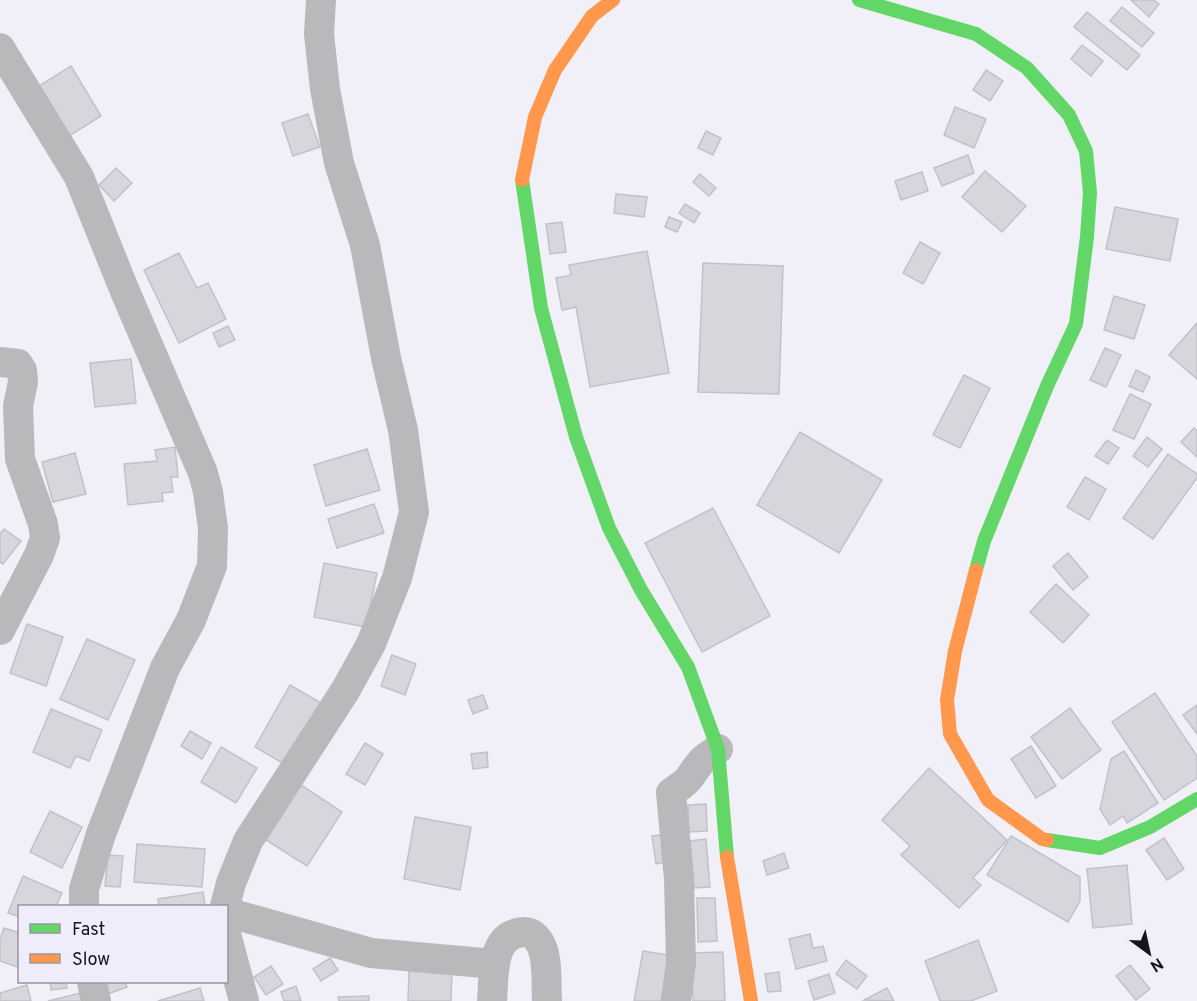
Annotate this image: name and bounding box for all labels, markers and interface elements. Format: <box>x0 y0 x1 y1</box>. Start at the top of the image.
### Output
legend <box>18 905 228 983</box>
text: Fast <box>72 919 105 942</box>
north arrow <box>1119 923 1179 983</box>
text: Slow <box>72 949 110 972</box>
text: N <box>1146 952 1166 975</box>

